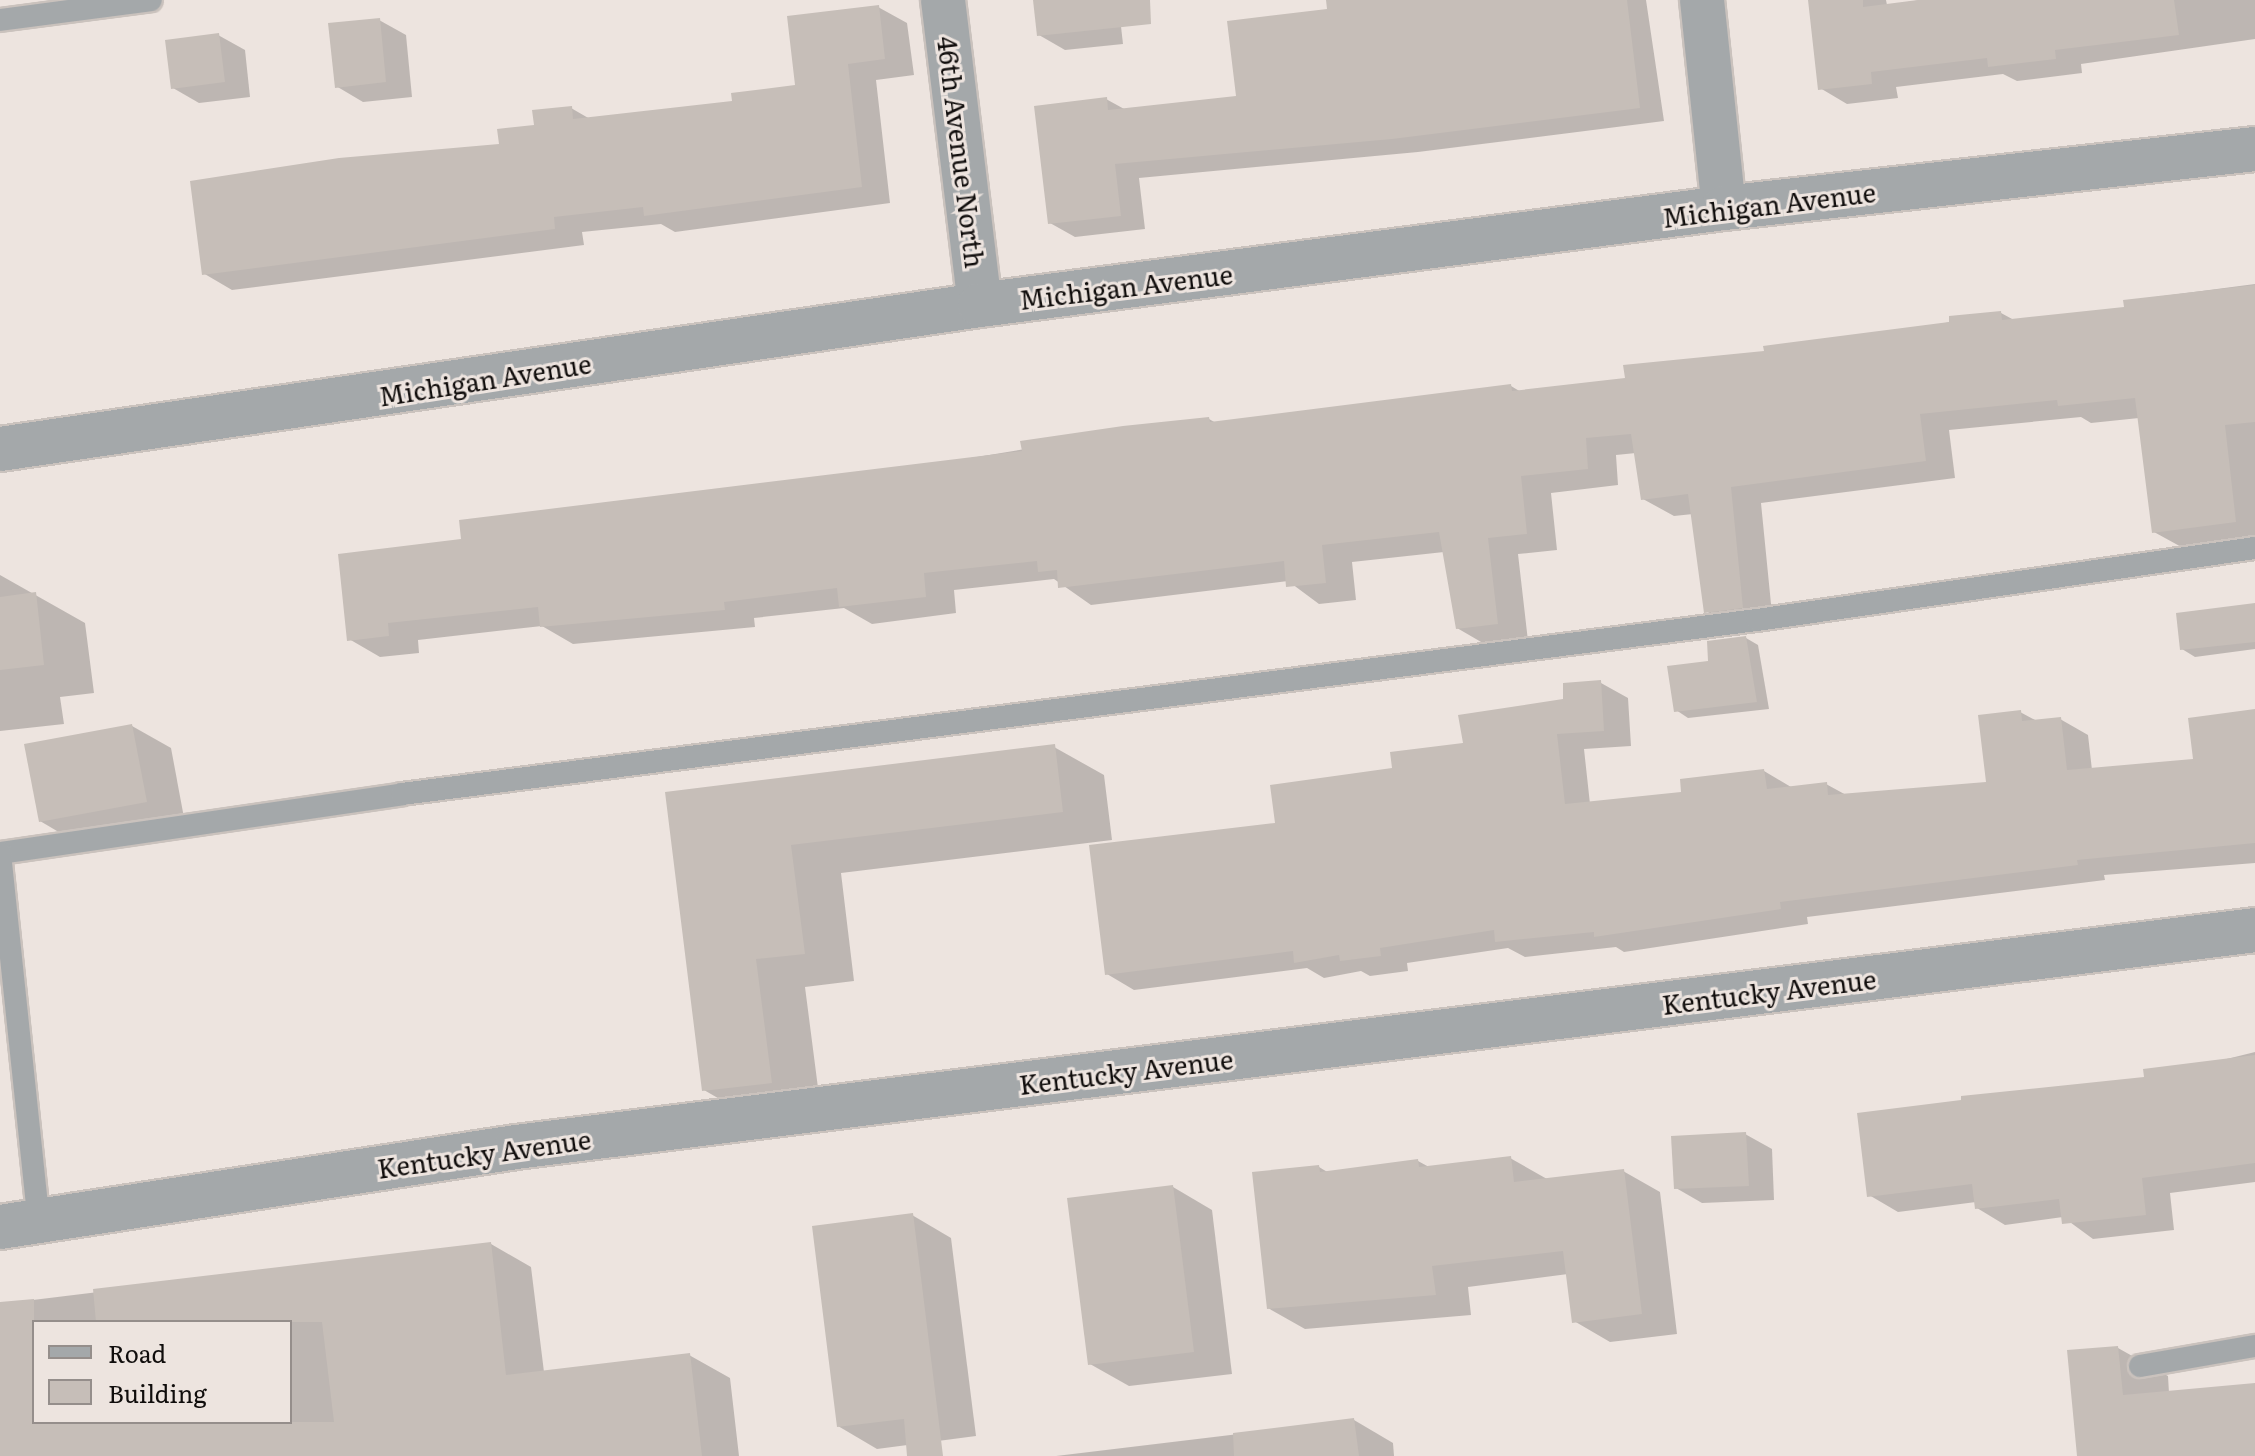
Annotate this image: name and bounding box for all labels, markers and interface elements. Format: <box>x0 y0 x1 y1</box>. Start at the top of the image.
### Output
street label: 46th Avenue North <box>932 34 992 270</box>
street label: Michigan Avenue <box>1660 175 1878 233</box>
street label: Michigan Avenue <box>1017 257 1235 315</box>
street label: Michigan Avenue <box>376 347 594 411</box>
street label: Kentucky Avenue <box>1660 962 1878 1020</box>
street label: Kentucky Avenue <box>1017 1042 1235 1100</box>
street label: Kentucky Avenue <box>375 1123 593 1183</box>
legend <box>32 1320 292 1424</box>
text: Road <box>108 1335 166 1370</box>
text: Building <box>108 1375 207 1410</box>

